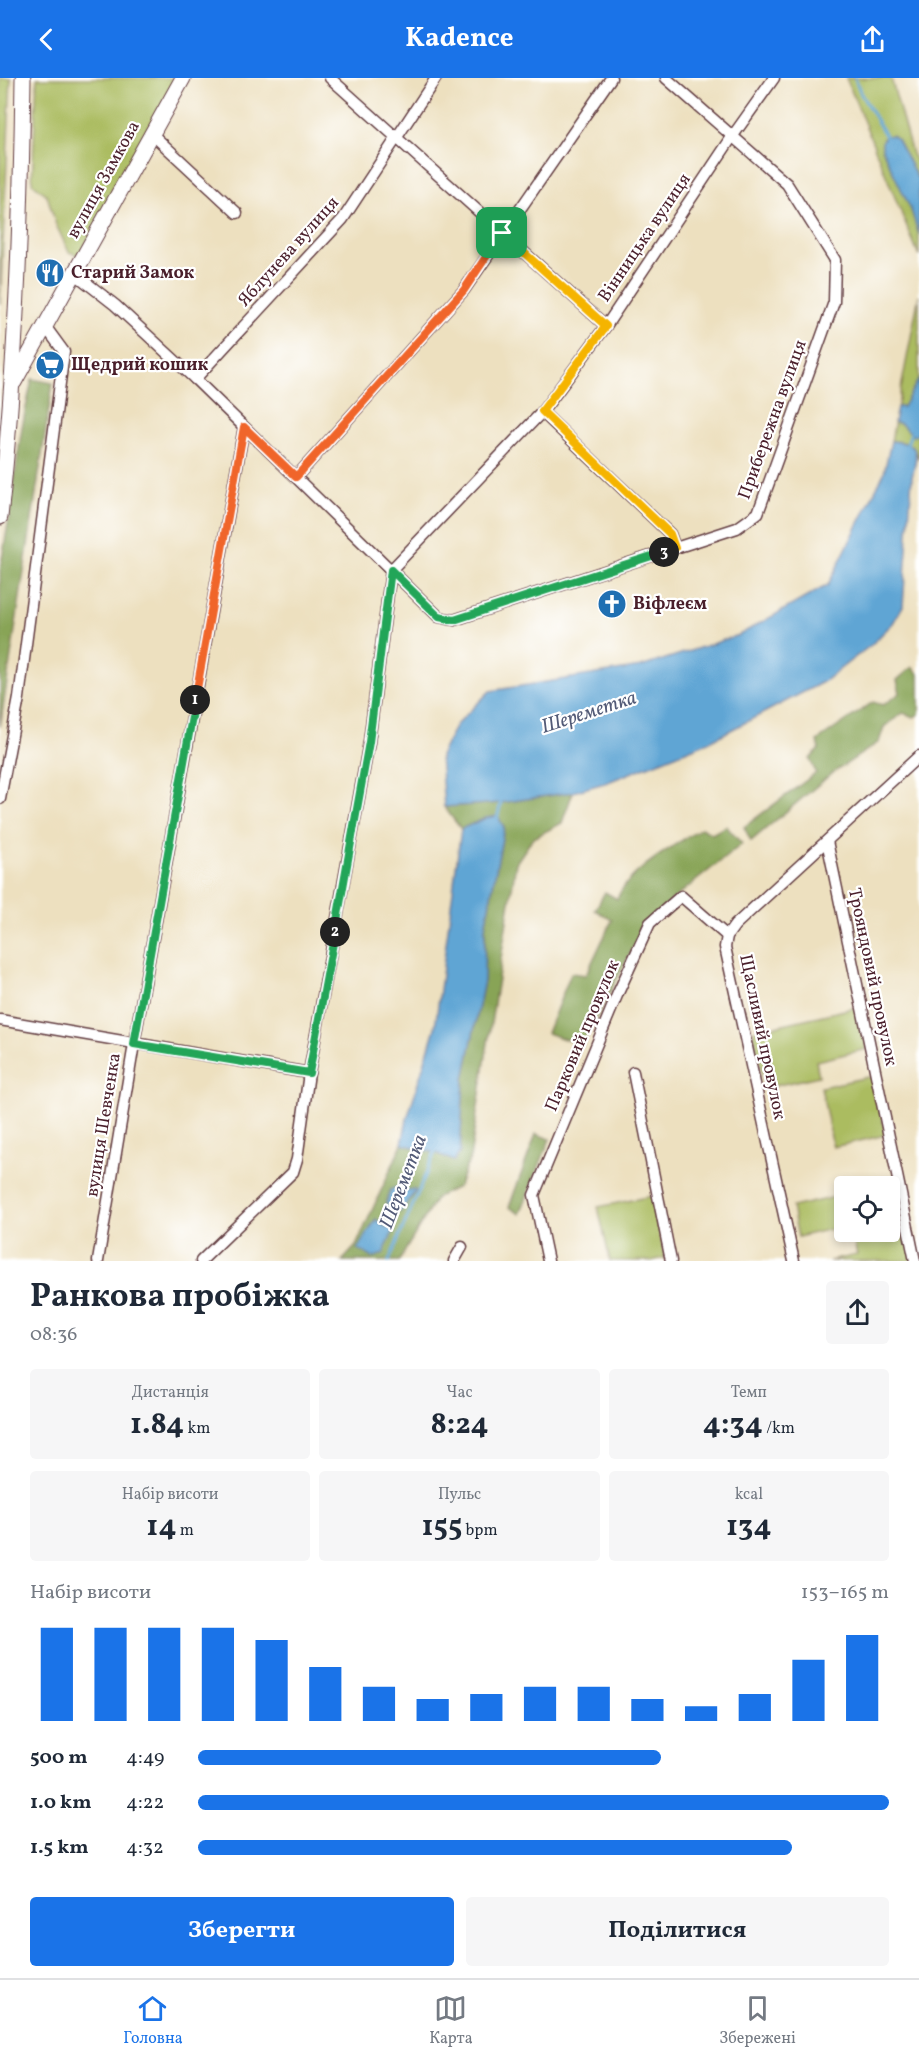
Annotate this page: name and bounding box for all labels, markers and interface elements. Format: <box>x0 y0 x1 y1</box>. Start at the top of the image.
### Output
text: Kadence <box>405 20 514 58</box>
icon: back <box>30 23 63 56</box>
icon: share <box>856 23 889 56</box>
street label: вулиця Замкова <box>61 117 147 243</box>
street label: Вінницька вулиця <box>593 169 697 307</box>
street label: Яблунева вулиця <box>233 191 345 313</box>
pin <box>476 207 527 258</box>
icon: arrive <box>485 216 518 249</box>
restaurant icon: Старий Замок <box>34 257 66 289</box>
place label: Старий Замок <box>71 261 195 286</box>
street label: Прибережна вулиця <box>732 337 814 503</box>
supermarket icon: Щедрий кошик <box>34 349 66 381</box>
place label: Щедрий кошик <box>71 353 209 378</box>
pin: 3 <box>649 537 679 567</box>
text: 3 <box>660 541 668 563</box>
church icon: Віфлеєм <box>596 588 628 620</box>
place label: Віфлеєм <box>633 592 708 617</box>
water label: Шереметка <box>538 684 640 742</box>
pin: 1 <box>180 685 210 715</box>
text: 1 <box>192 689 198 711</box>
street label: Трояндовий провулок <box>841 886 903 1069</box>
pin: 2 <box>320 917 350 947</box>
text: 2 <box>331 921 339 943</box>
street label: Щасливий провулок <box>732 952 792 1122</box>
street label: Парковий провулок <box>540 956 626 1116</box>
street label: вулиця Шевченка <box>80 1051 128 1199</box>
water label: Шереметка <box>373 1131 435 1233</box>
map controls <box>834 1176 900 1242</box>
button: locate <box>834 1176 900 1242</box>
text: Ранкова пробіжка <box>30 1275 330 1321</box>
button: share <box>826 1281 889 1344</box>
text: 08:36 <box>30 1321 77 1349</box>
text: Дистанція <box>131 1382 209 1404</box>
text: Час <box>446 1382 473 1404</box>
text: Темп <box>731 1382 767 1404</box>
text: 1.84 <box>130 1404 184 1446</box>
text: 8:24 <box>430 1404 489 1446</box>
text: 4:34 <box>703 1404 763 1446</box>
text: km <box>184 1418 210 1440</box>
text: /km <box>763 1418 795 1440</box>
text: Набір висоти <box>122 1484 219 1506</box>
text: Пульс <box>438 1484 481 1506</box>
text: kcal <box>735 1484 763 1506</box>
text: 14 <box>146 1506 177 1548</box>
text: 155 <box>421 1506 462 1548</box>
text: 134 <box>726 1506 772 1548</box>
text: m <box>177 1520 194 1542</box>
text: bpm <box>462 1520 498 1542</box>
text: Набір висоти <box>30 1579 151 1607</box>
text: 153–165 m <box>801 1579 889 1607</box>
text: 500 m <box>30 1744 88 1772</box>
text: 4:49 <box>126 1744 164 1772</box>
text: 1.0 km <box>30 1789 92 1817</box>
text: 4:22 <box>126 1789 164 1817</box>
text: 1.5 km <box>30 1834 89 1862</box>
text: 4:32 <box>126 1834 164 1862</box>
button: Зберегти <box>30 1897 454 1966</box>
button: Поділитися <box>466 1897 889 1966</box>
tab: Головна <box>123 1992 183 2050</box>
tab: Карта <box>429 1992 473 2050</box>
tab: Збережені <box>719 1992 796 2050</box>

